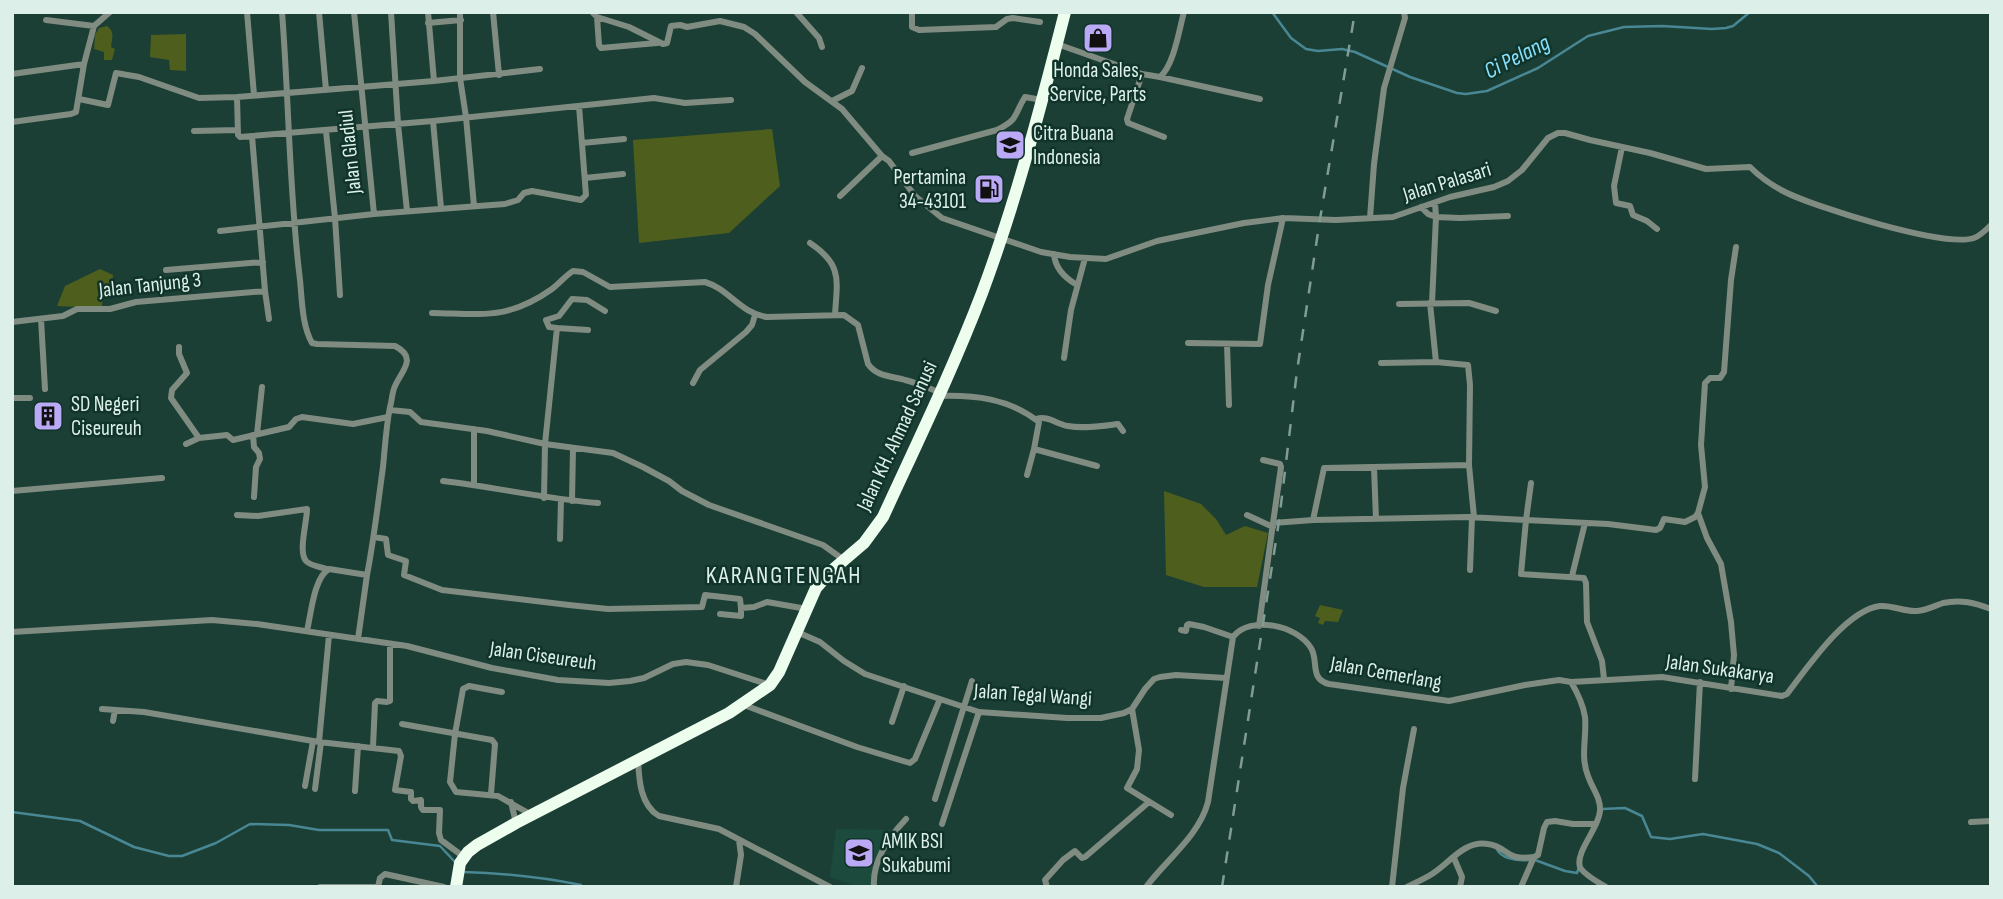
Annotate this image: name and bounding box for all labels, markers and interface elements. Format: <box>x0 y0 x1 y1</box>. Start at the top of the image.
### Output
shop icon: Honda Sales, Service, Parts <box>1081 21 1115 55</box>
water label: Ci Pelang <box>1480 28 1555 85</box>
place label: Honda Sales, Service, Parts <box>1050 58 1146 107</box>
street label: Jalan Gladiul <box>333 109 367 196</box>
place label: Citra Buana Indonesia <box>1033 121 1114 170</box>
school or university icon: Citra Buana Indonesia <box>993 128 1027 162</box>
street label: Jalan Palasari <box>1399 157 1494 208</box>
place label: Pertamina 34-43101 <box>894 165 967 214</box>
fuel station icon: Pertamina 34-43101 <box>972 172 1006 206</box>
street label: Jalan Tanjung 3 <box>96 267 203 303</box>
street label: Jalan KH. Ahmad Sanusi <box>851 357 943 516</box>
place label: SD Negeri Ciseureuh <box>71 392 142 441</box>
building icon: SD Negeri Ciseureuh <box>31 399 65 433</box>
district label: KARANGTENGAH <box>706 561 862 590</box>
street label: Jalan Ciseureuh <box>487 636 598 676</box>
street label: Jalan Sukakarya <box>1663 649 1776 689</box>
street label: Jalan Cemerlang <box>1327 651 1444 695</box>
street label: Jalan Tegal Wangi <box>972 678 1093 712</box>
place label: AMIK BSI Sukabumi <box>881 829 951 878</box>
school or university icon: AMIK BSI Sukabumi <box>842 836 876 870</box>

